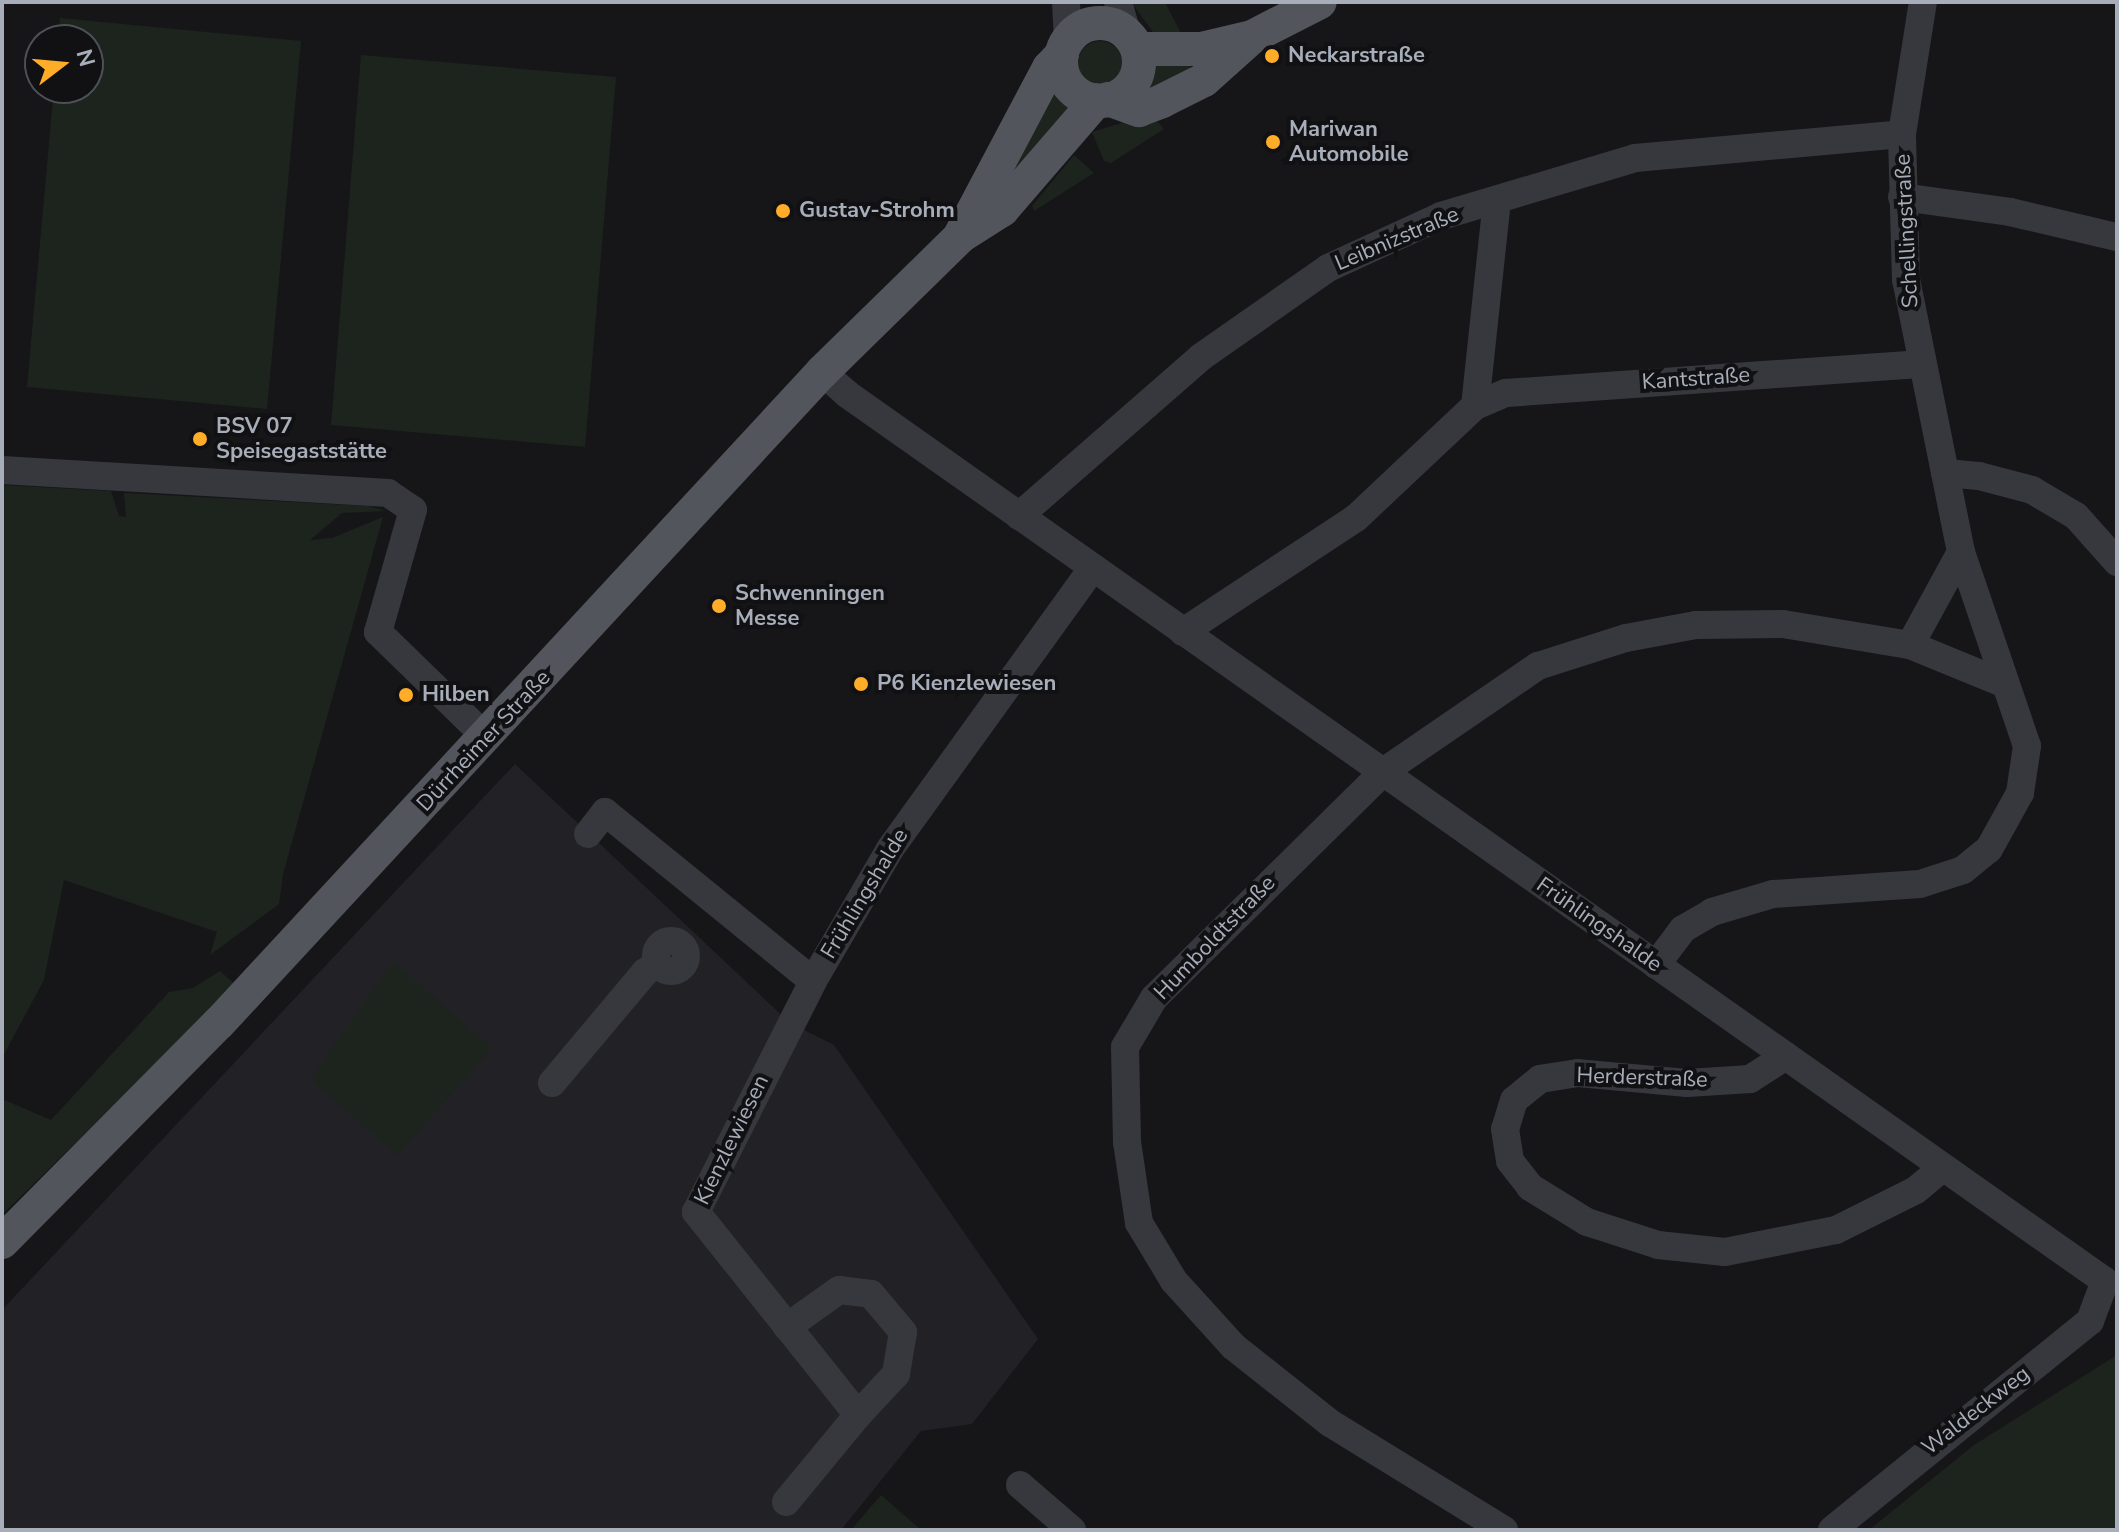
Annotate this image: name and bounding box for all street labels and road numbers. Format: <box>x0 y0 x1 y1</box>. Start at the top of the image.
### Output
street label: Schellingstraße <box>1890 153 1924 309</box>
street label: Leibnizstraße <box>1331 201 1463 277</box>
street label: Kantstraße <box>1641 362 1751 396</box>
street label: Dürrheimer Straße <box>412 665 556 817</box>
street label: Frühlingshalde <box>816 824 914 964</box>
street label: Humboldtstraße <box>1149 870 1281 1006</box>
street label: Frühlingshalde <box>1531 872 1667 978</box>
street label: Herderstraße <box>1576 1063 1708 1093</box>
street label: Kienzlewiesen <box>689 1071 775 1209</box>
street label: Waldeckweg <box>1917 1361 2035 1461</box>

